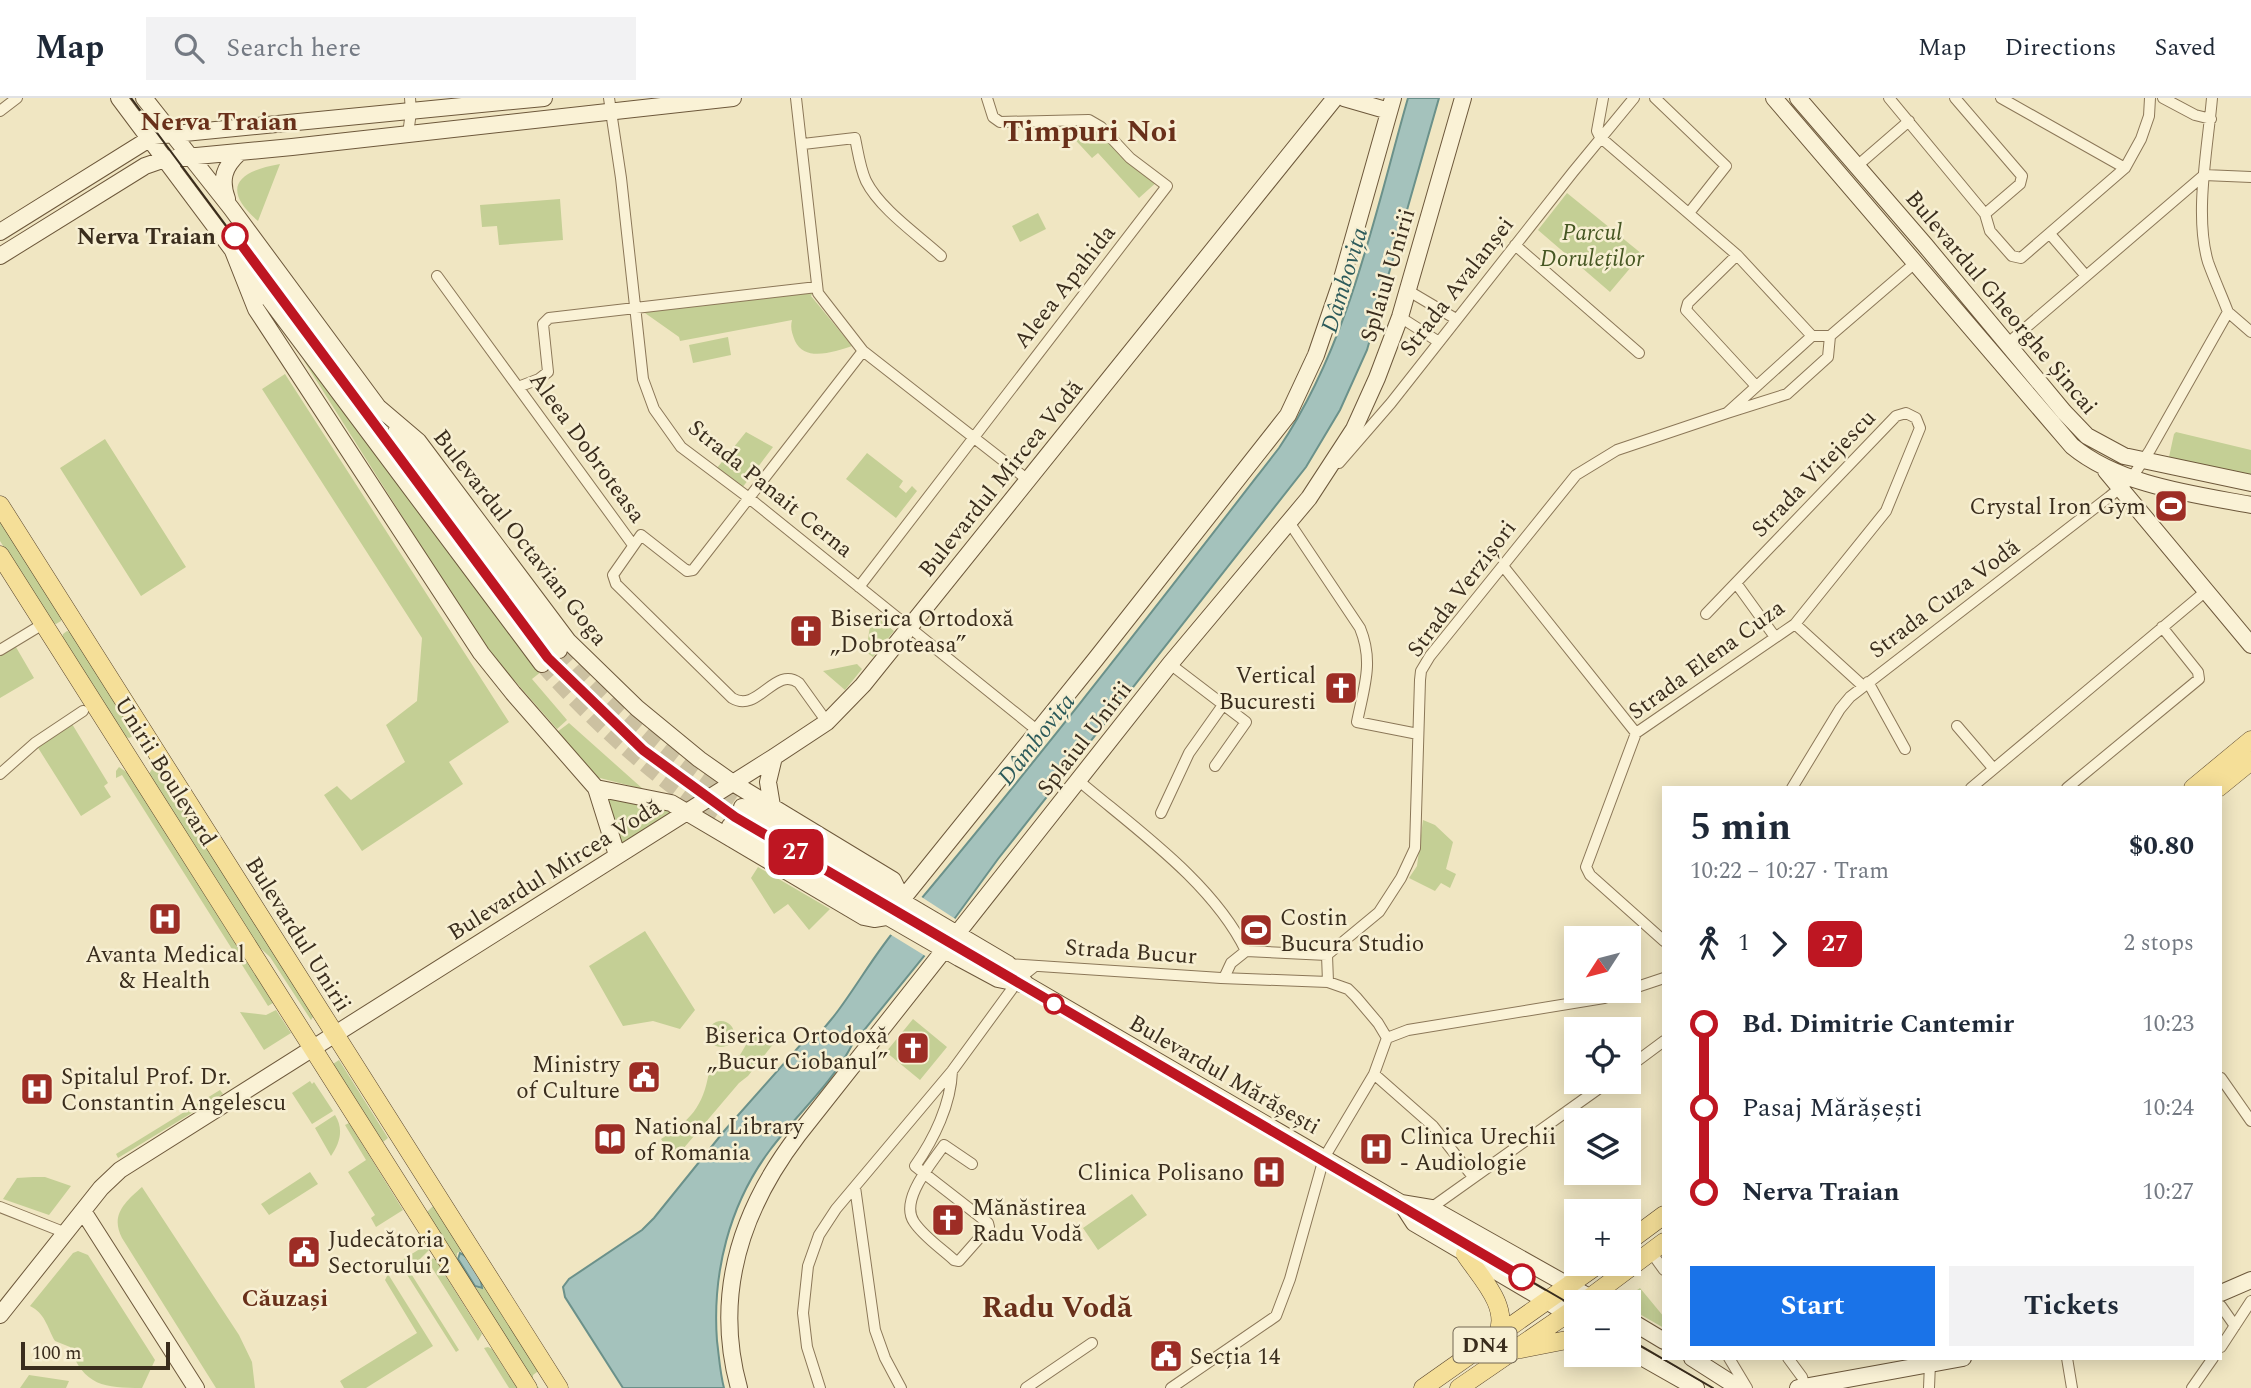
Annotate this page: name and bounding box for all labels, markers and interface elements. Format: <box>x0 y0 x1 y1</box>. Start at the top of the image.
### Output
search box <box>146 17 636 80</box>
text: Map <box>35 23 104 73</box>
text: Search here <box>226 28 361 68</box>
icon: search <box>170 29 208 67</box>
text: Map <box>1918 30 1966 66</box>
text: Directions <box>2004 30 2116 66</box>
text: Saved <box>2154 30 2216 66</box>
district label: Nerva Traian <box>140 102 298 142</box>
district label: Timpuri Noi <box>1003 109 1177 155</box>
street label: Bulevardul Gheorghe Șincai <box>1896 183 2106 423</box>
street label: Splaiul Unirii <box>1352 204 1425 347</box>
street label: Strada Avalanșei <box>1391 209 1523 364</box>
park label: Parcul Doruleților <box>1540 216 1645 277</box>
street label: Aleea Apahida <box>1005 217 1125 357</box>
place label: Nerva Traian <box>77 220 216 255</box>
marker: Nerva Traian <box>222 223 248 249</box>
water label: Dâmbovița <box>1312 223 1378 338</box>
street label: Aleea Dobroteasa <box>520 365 654 531</box>
street label: Bulevardul Mircea Vodă <box>910 372 1092 585</box>
street label: Strada Vitejescu <box>1743 402 1885 546</box>
street label: Strada Panait Cerna <box>680 411 860 567</box>
street label: Bulevardul Octavian Goga <box>424 422 616 654</box>
sports icon: Crystal Iron Gym <box>2152 487 2190 525</box>
place label: Crystal Iron Gym <box>1969 490 2146 525</box>
street label: Strada Verzișori <box>1399 513 1526 665</box>
street label: Strada Cuza Vodă <box>1862 531 2028 668</box>
street label: Strada Elena Cuza <box>1621 591 1793 729</box>
place label: Biserica Ortodoxă „Dobroteasa” <box>830 602 1014 663</box>
church icon: Biserica Ortodoxă „Dobroteasa” <box>787 612 825 650</box>
place label: Vertical Bucuresti <box>1219 659 1316 720</box>
church icon: Vertical Bucuresti <box>1322 669 1360 707</box>
street label: Splaiul Unirii <box>1029 674 1141 804</box>
water label: Dâmbovița <box>989 686 1084 794</box>
street label: Unirii Boulevard <box>105 690 225 854</box>
street label: Bulevardul Mircea Vodă <box>441 790 668 950</box>
text: 5 min <box>1690 799 1791 857</box>
text: $0.80 <box>2129 826 2194 866</box>
line badge: 27 <box>764 829 828 875</box>
text: 27 <box>783 834 809 870</box>
street label: Bulevardul Unirii <box>236 850 360 1019</box>
text: 10:22 – 10:27 · Tram <box>1690 854 1889 889</box>
hospital icon: Avanta Medical & Health <box>146 900 184 938</box>
place label: Costin Bucura Studio <box>1280 901 1424 962</box>
sports icon: Costin Bucura Studio <box>1237 911 1275 949</box>
icon: walk <box>1690 925 1728 963</box>
icon: forward <box>1760 925 1798 963</box>
north arrow <box>1564 926 1642 1003</box>
map controls <box>1564 926 1641 1367</box>
text: 1 <box>1738 926 1750 961</box>
text: 27 <box>1822 926 1848 962</box>
text: 2 stops <box>2124 926 2194 961</box>
street label: Strada Bucur <box>1064 930 1198 975</box>
place label: Avanta Medical & Health <box>85 938 245 999</box>
unlabelled marker <box>1044 994 1064 1014</box>
text: Bd. Dimitrie Cantemir <box>1742 1004 2014 1044</box>
street label: Bulevardul Mărășești <box>1122 1006 1326 1144</box>
text: 10:23 <box>2142 1007 2194 1042</box>
button: locate <box>1564 1017 1641 1094</box>
place label: Biserica Ortodoxă „Bucur Ciobanul” <box>704 1019 888 1080</box>
church icon: Biserica Ortodoxă „Bucur Ciobanul” <box>894 1029 932 1067</box>
place label: Ministry of Culture <box>516 1048 621 1109</box>
public building icon: Ministry of Culture <box>625 1058 663 1096</box>
place label: Spitalul Prof. Dr. Constantin Angelescu <box>61 1060 286 1121</box>
hospital icon: Spitalul Prof. Dr. Constantin Angelescu <box>18 1070 56 1108</box>
text: Pasaj Mărășești <box>1742 1088 1922 1128</box>
text: 10:24 <box>2142 1091 2194 1126</box>
button: layers <box>1564 1108 1641 1185</box>
place label: National Library of Romania <box>634 1110 804 1171</box>
library icon: National Library of Romania <box>591 1120 629 1158</box>
place label: Clinica Urechii - Audiologie <box>1400 1120 1556 1181</box>
hospital icon: Clinica Urechii - Audiologie <box>1357 1130 1395 1168</box>
hospital icon: Clinica Polisano <box>1250 1153 1288 1191</box>
place label: Clinica Polisano <box>1077 1156 1244 1191</box>
text: Nerva Traian <box>1742 1172 1900 1212</box>
text: 10:27 <box>2142 1175 2194 1210</box>
place label: Mănăstirea Radu Vodă <box>972 1191 1087 1252</box>
button: + <box>1564 1199 1641 1276</box>
church icon: Mănăstirea Radu Vodă <box>929 1201 967 1239</box>
place label: Judecătoria Sectorului 2 <box>328 1223 450 1284</box>
public building icon: Judecătoria Sectorului 2 <box>285 1233 323 1271</box>
unlabelled marker <box>1509 1264 1535 1290</box>
button: Start <box>1690 1266 1935 1346</box>
button: Tickets <box>1949 1266 2194 1346</box>
district label: Căuzași <box>242 1281 328 1317</box>
district label: Radu Vodă <box>982 1285 1133 1331</box>
button: − <box>1564 1290 1641 1367</box>
road number: DN4 <box>1454 1328 1516 1362</box>
public building icon: Secția 14 <box>1147 1337 1185 1375</box>
scale bar <box>21 1339 170 1371</box>
text: 100 m <box>32 1339 82 1368</box>
place label: Secția 14 <box>1190 1340 1281 1375</box>

